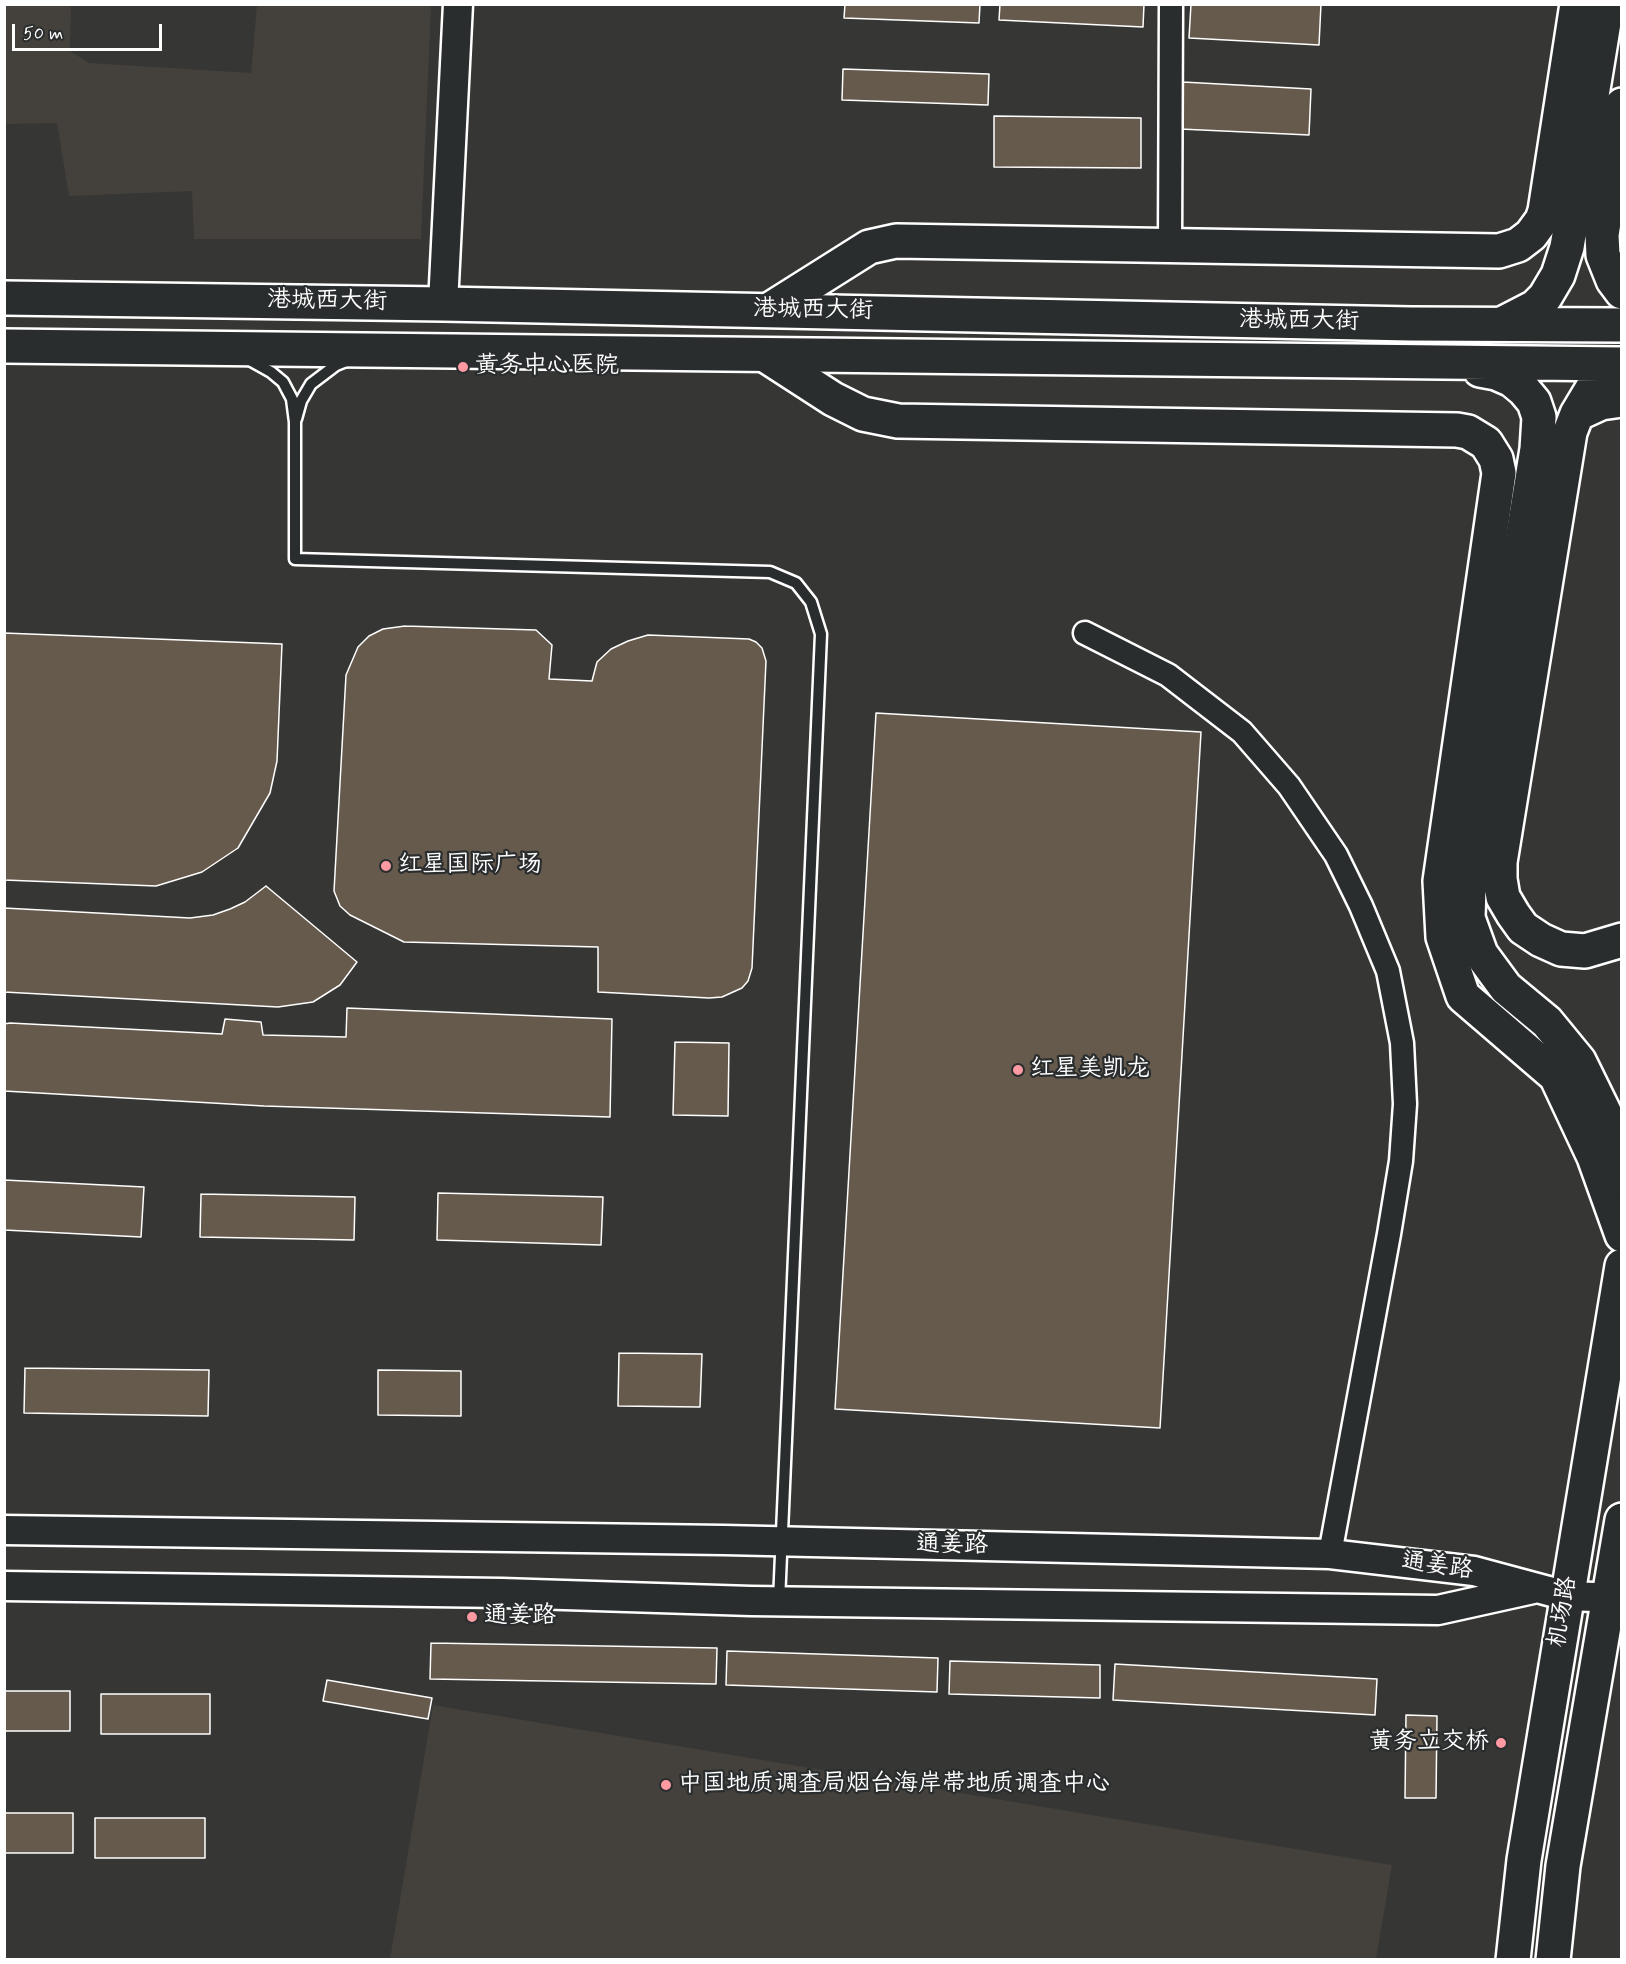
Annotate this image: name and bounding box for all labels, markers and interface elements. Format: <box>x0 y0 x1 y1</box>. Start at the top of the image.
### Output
scale bar <box>15 12 165 50</box>
text: 50 m <box>23 22 63 46</box>
street label: 港城西大街 <box>267 287 387 317</box>
street label: 港城西大街 <box>753 296 873 326</box>
street label: 港城西大街 <box>1239 307 1359 337</box>
place label: 黄务中心医院 <box>475 353 619 381</box>
marker: 黄务中心医院 <box>456 360 470 374</box>
place label: 红星国际广场 <box>398 852 542 880</box>
marker: 红星国际广场 <box>379 859 393 873</box>
place label: 红星美凯龙 <box>1030 1056 1150 1084</box>
marker: 红星美凯龙 <box>1011 1063 1025 1077</box>
street label: 通姜路 <box>916 1531 988 1561</box>
street label: 通姜路 <box>1399 1548 1475 1586</box>
street label: 机场路 <box>1544 1574 1584 1650</box>
place label: 通姜路 <box>484 1603 556 1631</box>
marker: 通姜路 <box>465 1610 479 1624</box>
place label: 黄务立交桥 <box>1369 1729 1489 1757</box>
marker: 黄务立交桥 <box>1494 1736 1508 1750</box>
place label: 中国地质调查局烟台海岸带地质调查中心 <box>678 1771 1110 1799</box>
marker: 中国地质调查局烟台海岸带地质调查中心 <box>659 1778 673 1792</box>

